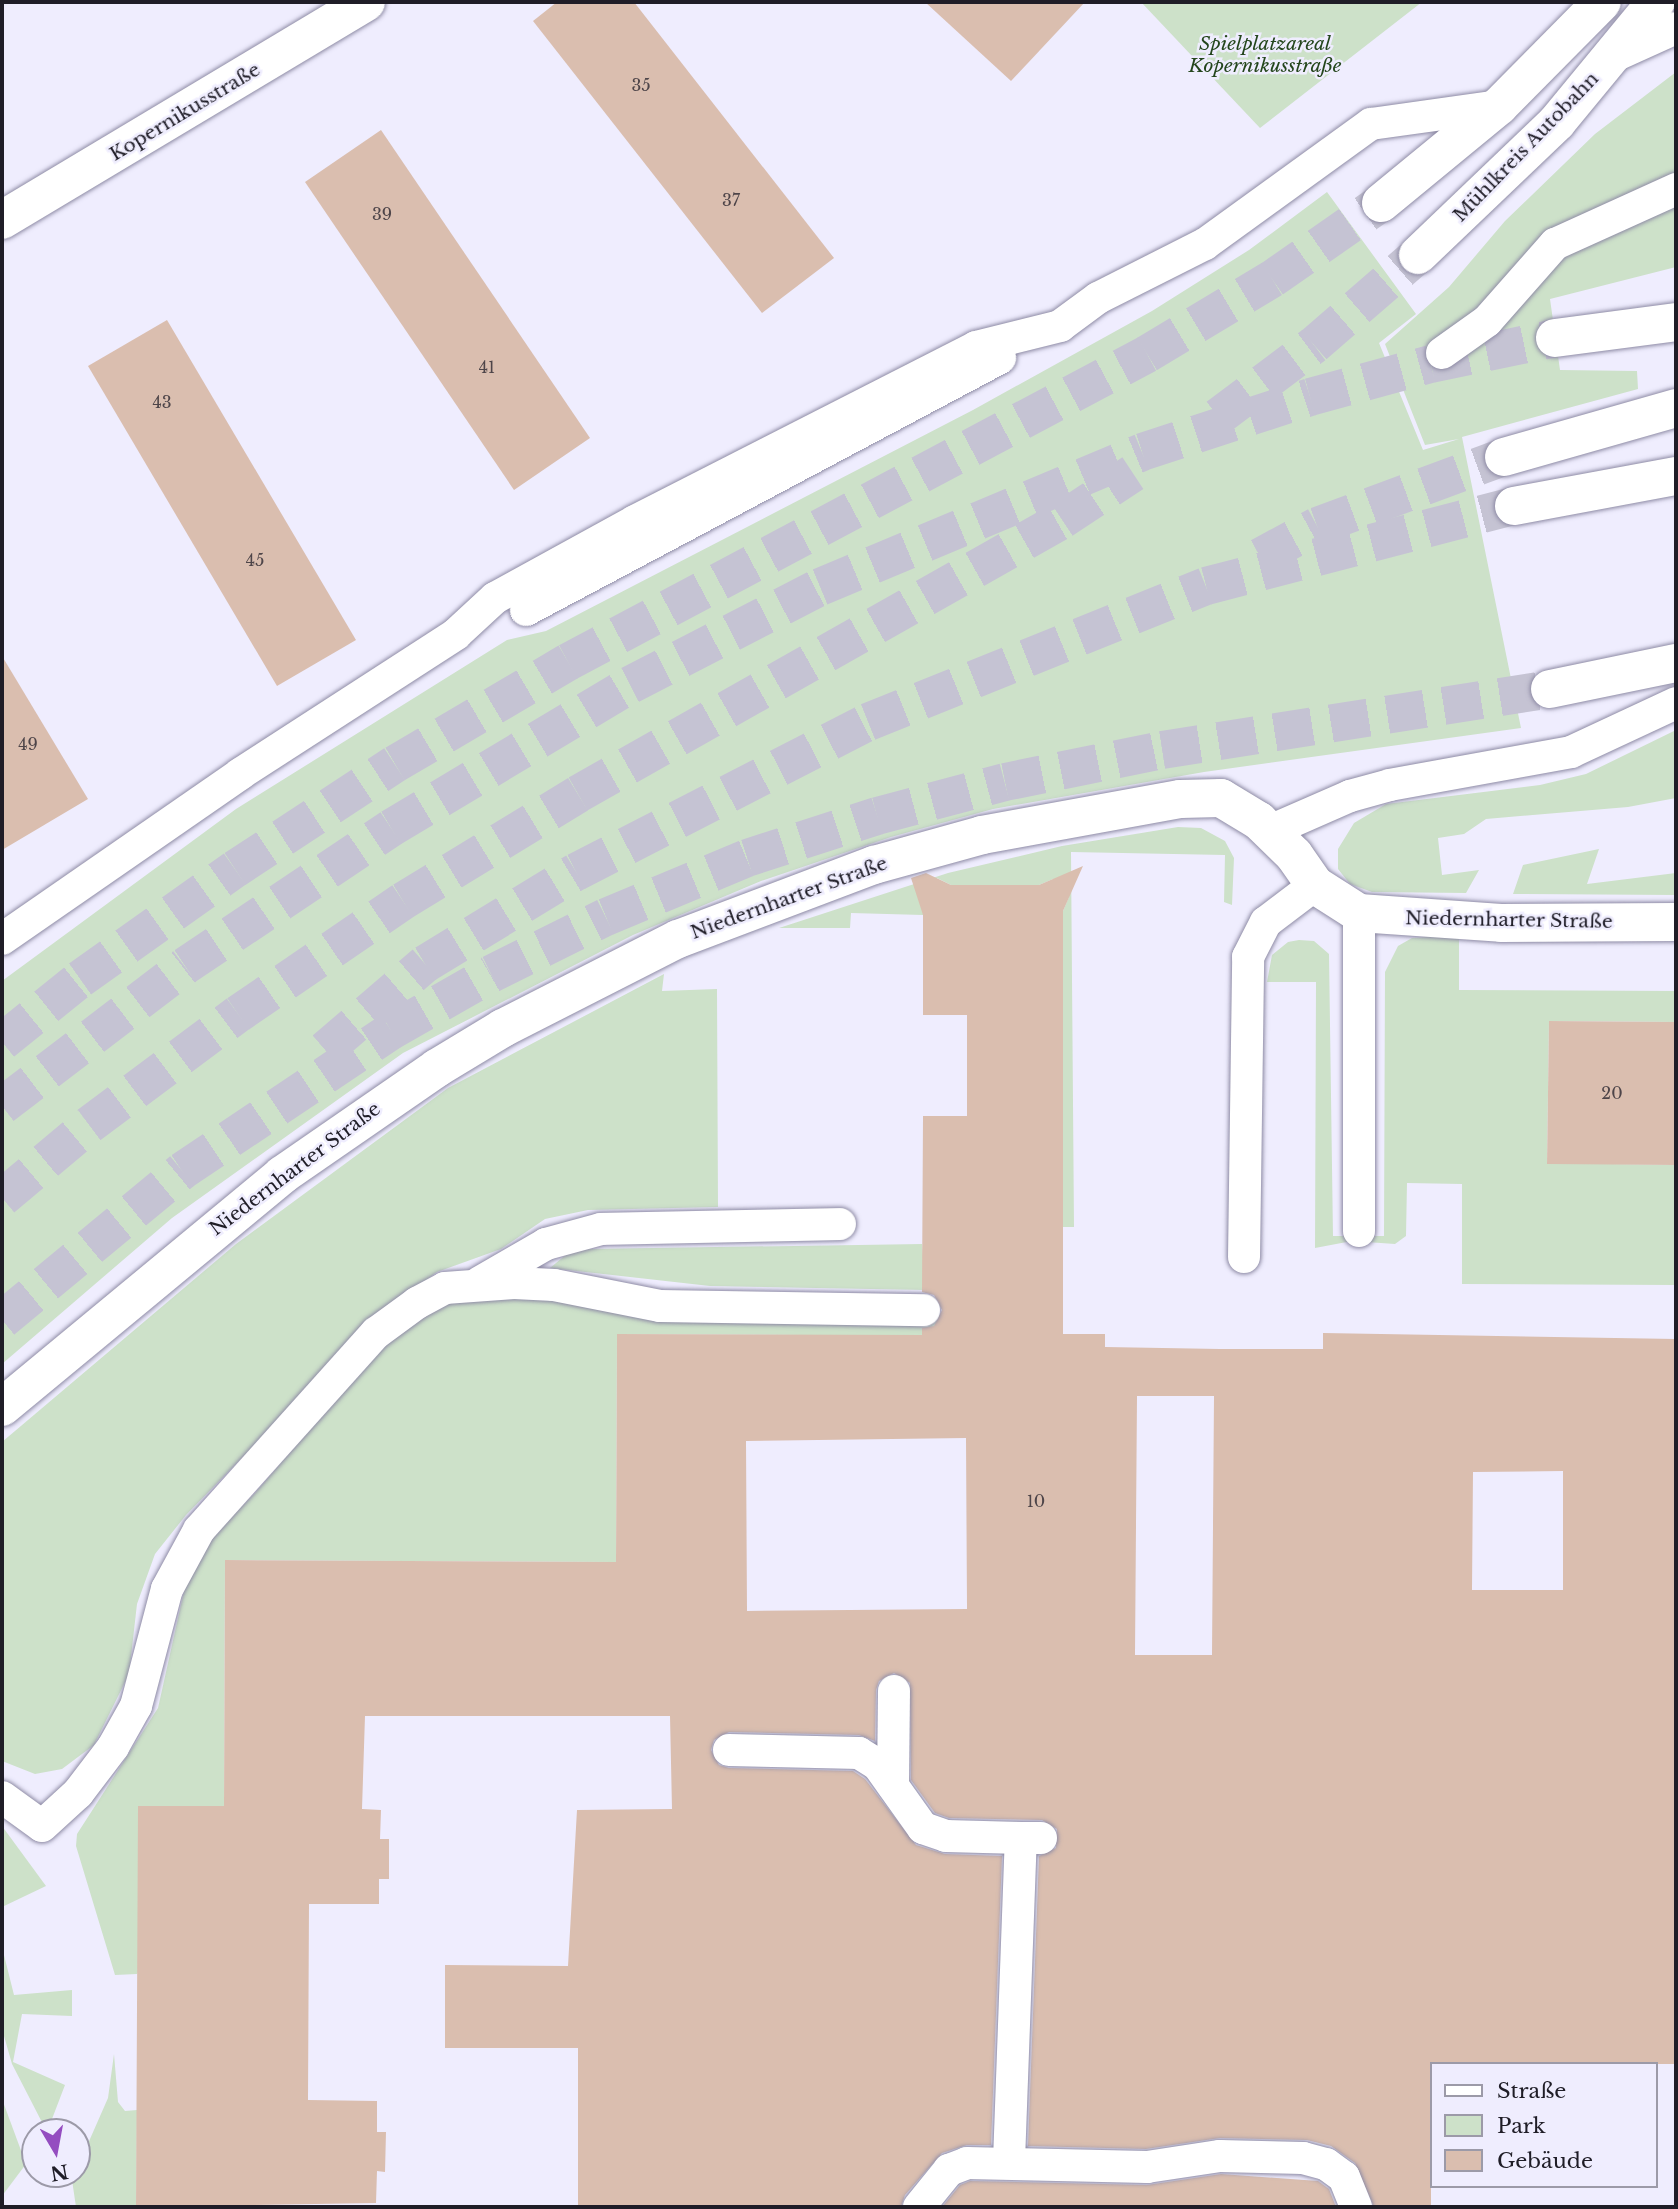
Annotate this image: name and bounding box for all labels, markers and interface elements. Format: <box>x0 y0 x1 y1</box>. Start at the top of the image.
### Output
park label: Spielplatzareal Kopernikusstraße <box>1189 33 1341 77</box>
street label: Kopernikusstraße <box>106 58 264 166</box>
street label: Mühlkreis Autobahn <box>1448 67 1604 227</box>
house number: 35 <box>632 75 650 95</box>
house number: 37 <box>722 190 740 210</box>
house number: 39 <box>372 204 392 224</box>
house number: 41 <box>479 357 495 377</box>
house number: 43 <box>152 392 172 412</box>
house number: 45 <box>246 550 264 570</box>
house number: 49 <box>18 734 38 754</box>
street label: Niedernharter Straße <box>687 852 891 944</box>
street label: Niedernharter Straße <box>1405 907 1613 933</box>
house number: 20 <box>1601 1083 1623 1103</box>
street label: Niedernharter Straße <box>205 1097 385 1241</box>
house number: 10 <box>1027 1491 1045 1511</box>
legend <box>1430 2062 1657 2188</box>
text: Straße <box>1497 2078 1566 2104</box>
text: Park <box>1497 2113 1546 2139</box>
north arrow <box>21 2118 91 2188</box>
text: Gebäude <box>1497 2148 1593 2174</box>
text: N <box>49 2159 70 2185</box>

